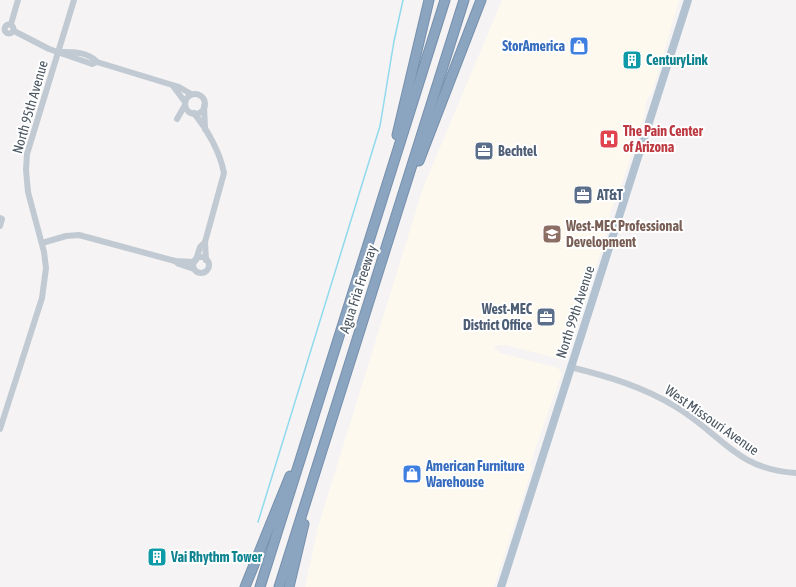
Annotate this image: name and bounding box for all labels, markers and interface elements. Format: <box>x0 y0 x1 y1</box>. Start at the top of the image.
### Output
shop icon: StorAmerica <box>568 35 590 57</box>
place label: StorAmerica <box>502 38 565 54</box>
building icon: CenturyLink <box>621 49 643 71</box>
place label: CenturyLink <box>646 52 709 68</box>
street label: North 95th Avenue <box>9 59 51 155</box>
place label: The Pain Center of Arizona <box>623 123 704 155</box>
hospital icon: The Pain Center of Arizona <box>598 128 620 150</box>
office icon: Bechtel <box>473 140 495 162</box>
place label: Bechtel <box>498 143 537 159</box>
office icon: AT&T <box>572 184 594 206</box>
place label: AT&T <box>596 187 624 203</box>
place label: West-MEC Professional Development <box>565 218 683 250</box>
school or university icon: West-MEC Professional Development <box>541 223 563 245</box>
street label: Agua Fria Freeway <box>336 243 380 335</box>
street label: North 99th Avenue <box>553 264 597 360</box>
place label: West-MEC District Office <box>463 301 533 333</box>
office icon: West-MEC District Office <box>535 306 557 328</box>
street label: West Missouri Avenue <box>662 382 762 458</box>
place label: American Furniture Warehouse <box>425 458 525 490</box>
shop icon: American Furniture Warehouse <box>401 463 423 485</box>
building icon: Vai Rhythm Tower <box>146 546 168 568</box>
place label: Vai Rhythm Tower <box>170 549 263 565</box>

